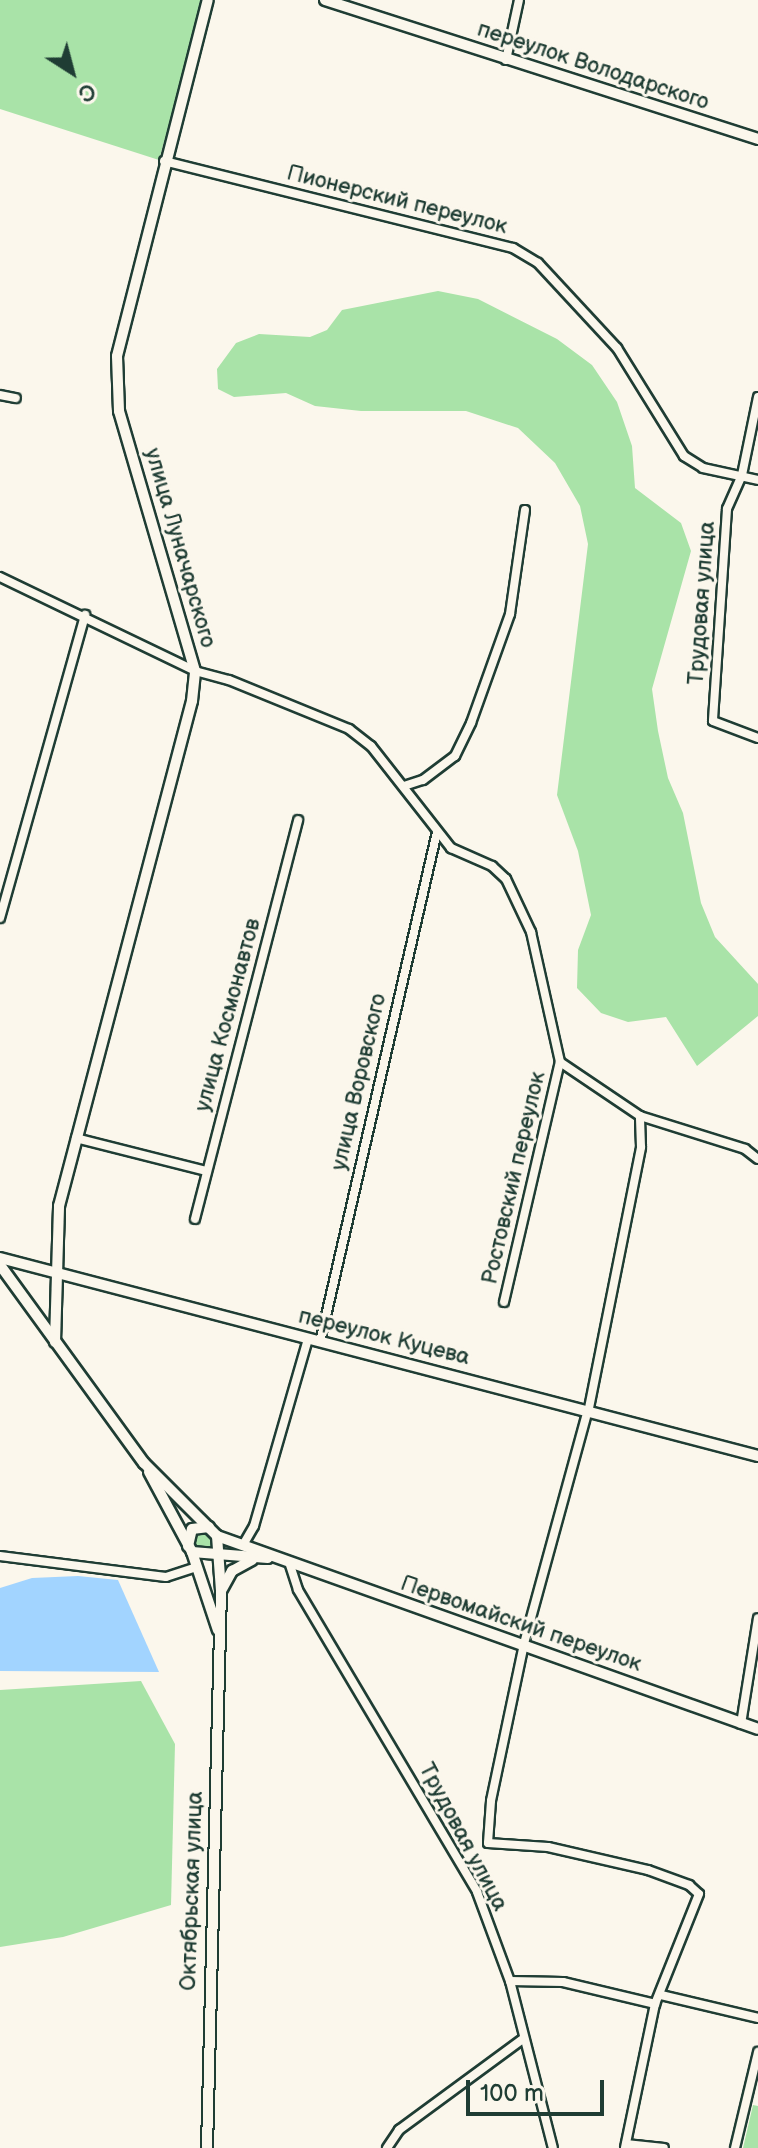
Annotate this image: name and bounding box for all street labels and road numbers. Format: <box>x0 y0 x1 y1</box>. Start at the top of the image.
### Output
street label: переулок Володарского <box>474 16 712 116</box>
street label: Пионерский переулок <box>284 160 510 240</box>
street label: улица Луначарского <box>139 445 221 651</box>
street label: Трудовая улица <box>683 520 721 686</box>
street label: улица Космонавтов <box>189 915 267 1115</box>
street label: улица Воровского <box>326 991 392 1173</box>
street label: Ростовский переулок <box>477 1069 551 1287</box>
street label: переулок Куцева <box>296 1303 472 1371</box>
street label: Первомайский переулок <box>397 1570 645 1678</box>
street label: Трудовая улица <box>413 1759 513 1915</box>
street label: Октябрьская улица <box>175 1791 209 1991</box>

